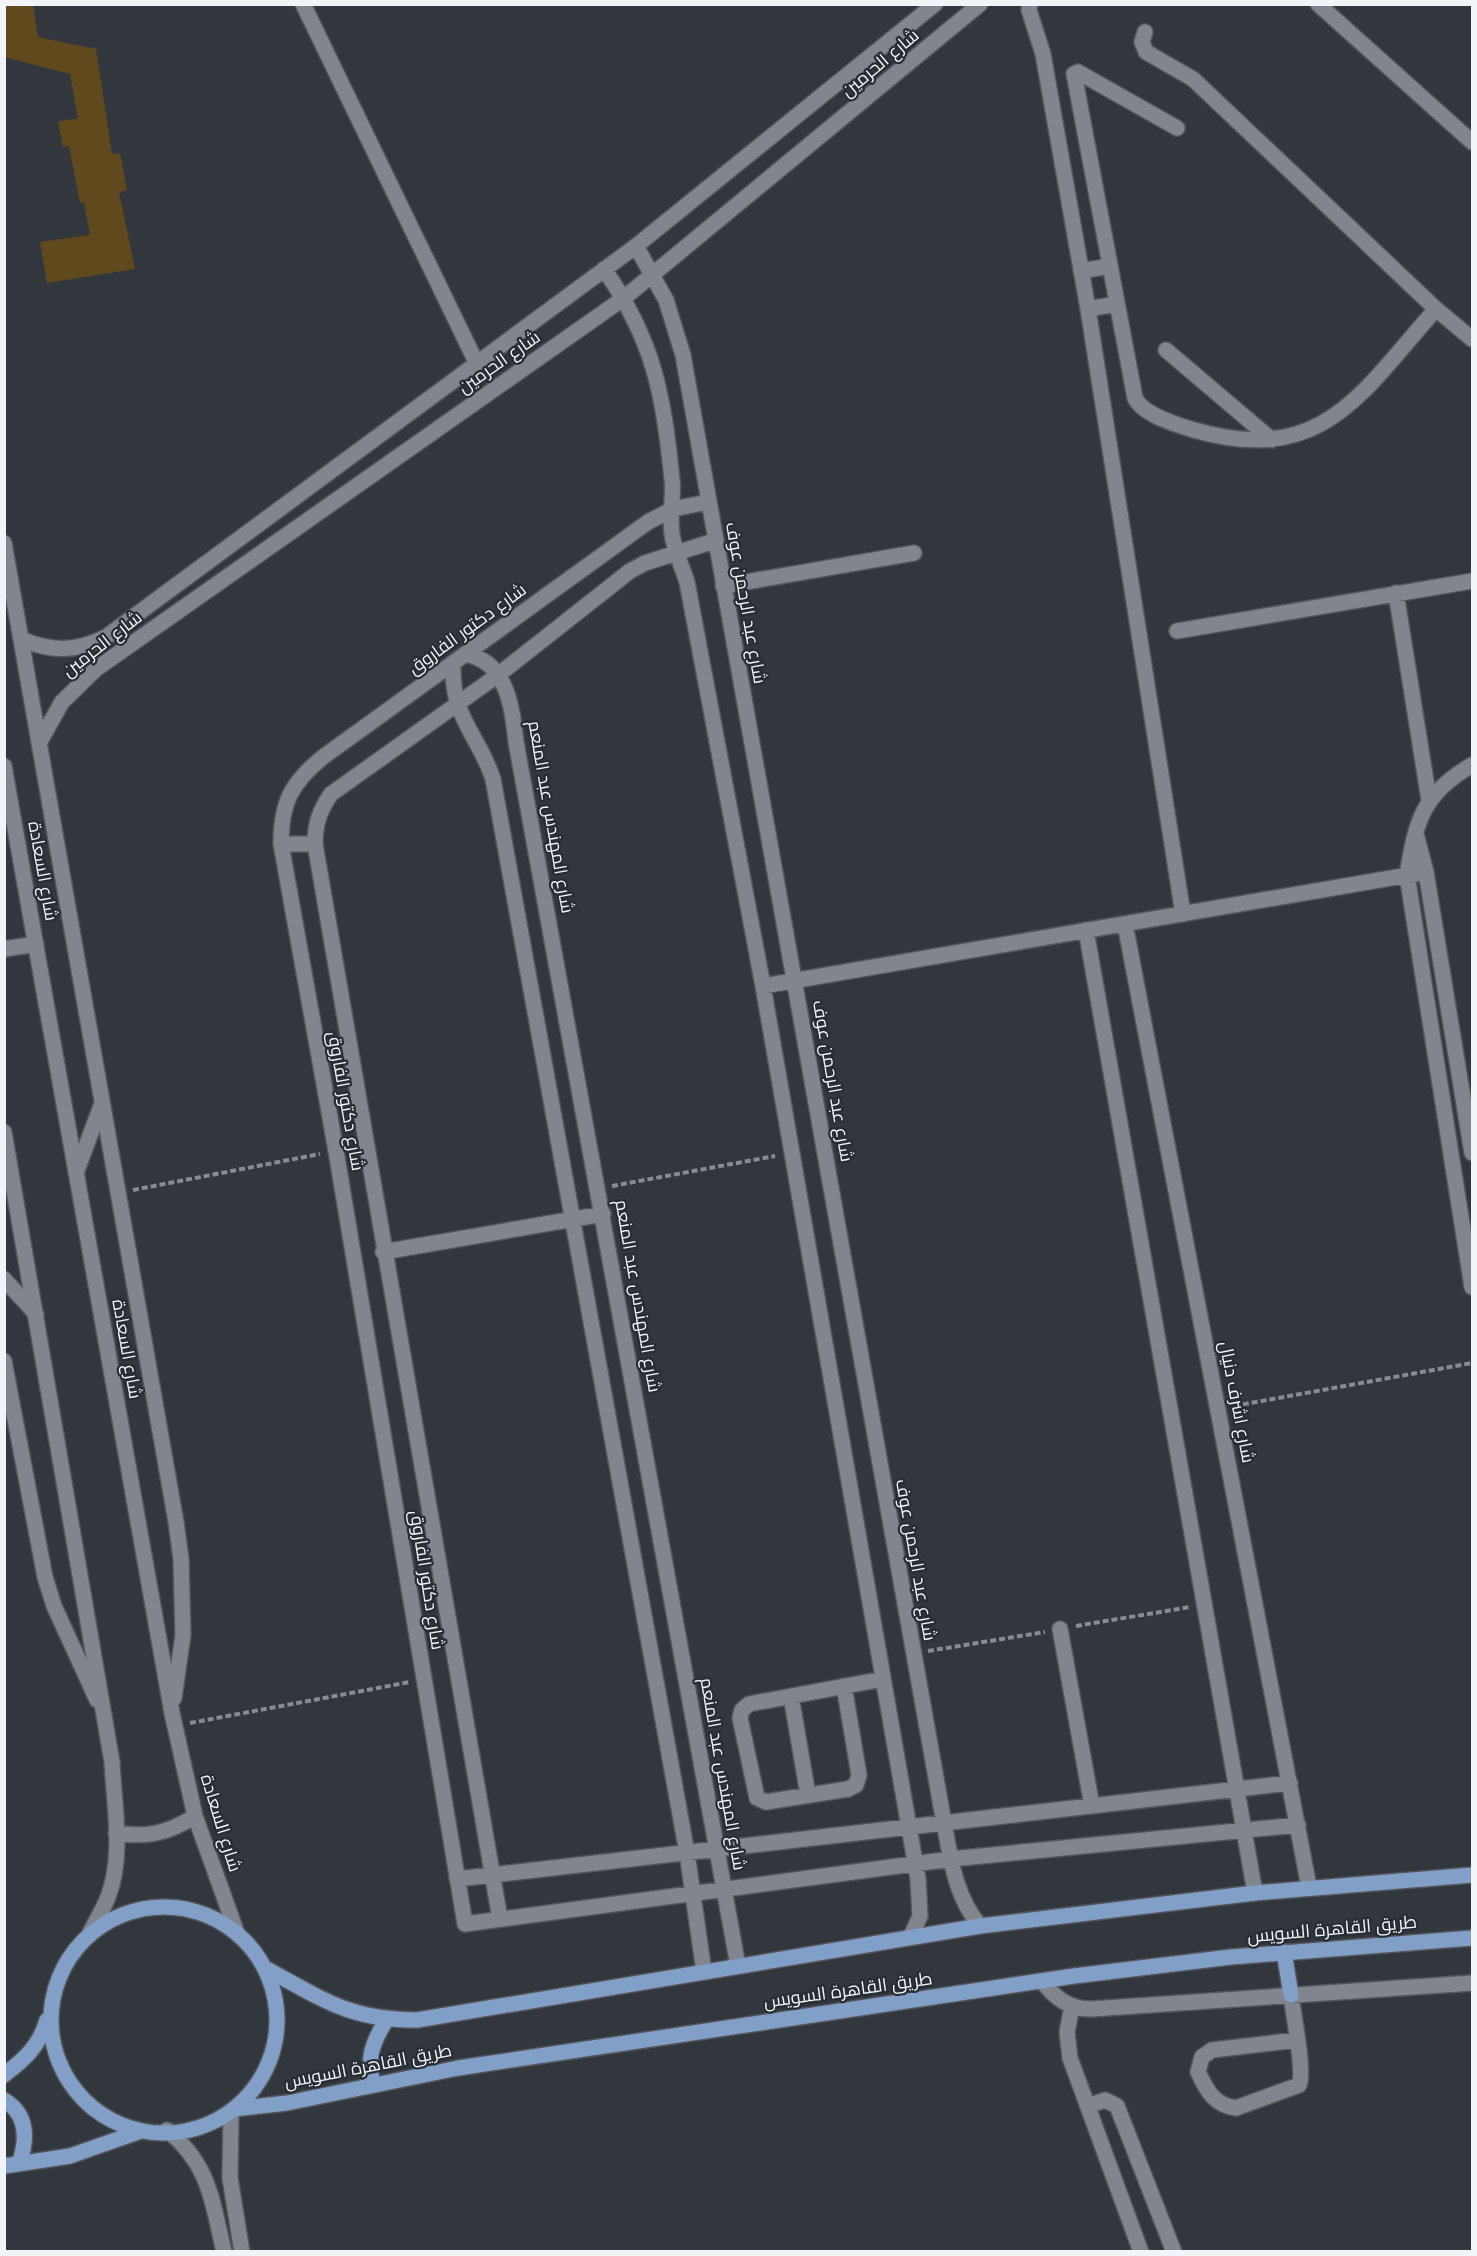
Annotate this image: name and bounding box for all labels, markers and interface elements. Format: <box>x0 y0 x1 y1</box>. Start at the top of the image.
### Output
street label: شارع الحرمين <box>836 23 924 103</box>
street label: شارع الحرمين <box>453 325 545 399</box>
street label: شارع عبد الرحمن عوف <box>720 520 772 686</box>
street label: شارع دكتور الفاروق <box>403 578 531 680</box>
street label: شارع الحرمين <box>57 605 147 683</box>
street label: شارع المهندس عبد المنعم <box>522 719 580 915</box>
street label: شارع السعادة <box>22 819 64 923</box>
street label: شارع عبد الرحمن عوف <box>807 998 859 1164</box>
street label: شارع دكتور الفاروق <box>322 1029 370 1173</box>
street label: شارع المهندس عبد المنعم <box>609 1198 667 1394</box>
street label: شارع السعادة <box>106 1297 148 1401</box>
street label: شارع اشرف دنيال <box>1213 1339 1261 1465</box>
street label: شارع عبد الرحمن عوف <box>890 1477 942 1643</box>
street label: شارع دكتور الفاروق <box>404 1508 450 1652</box>
street label: شارع المهندس عبد المنعم <box>694 1676 752 1872</box>
street label: شارع السعادة <box>195 1771 247 1875</box>
street label: طريق القاهرة السويس <box>1246 1910 1418 1948</box>
street label: طريق القاهرة السويس <box>762 1966 934 2014</box>
street label: طريق القاهرة السويس <box>282 2038 454 2094</box>

